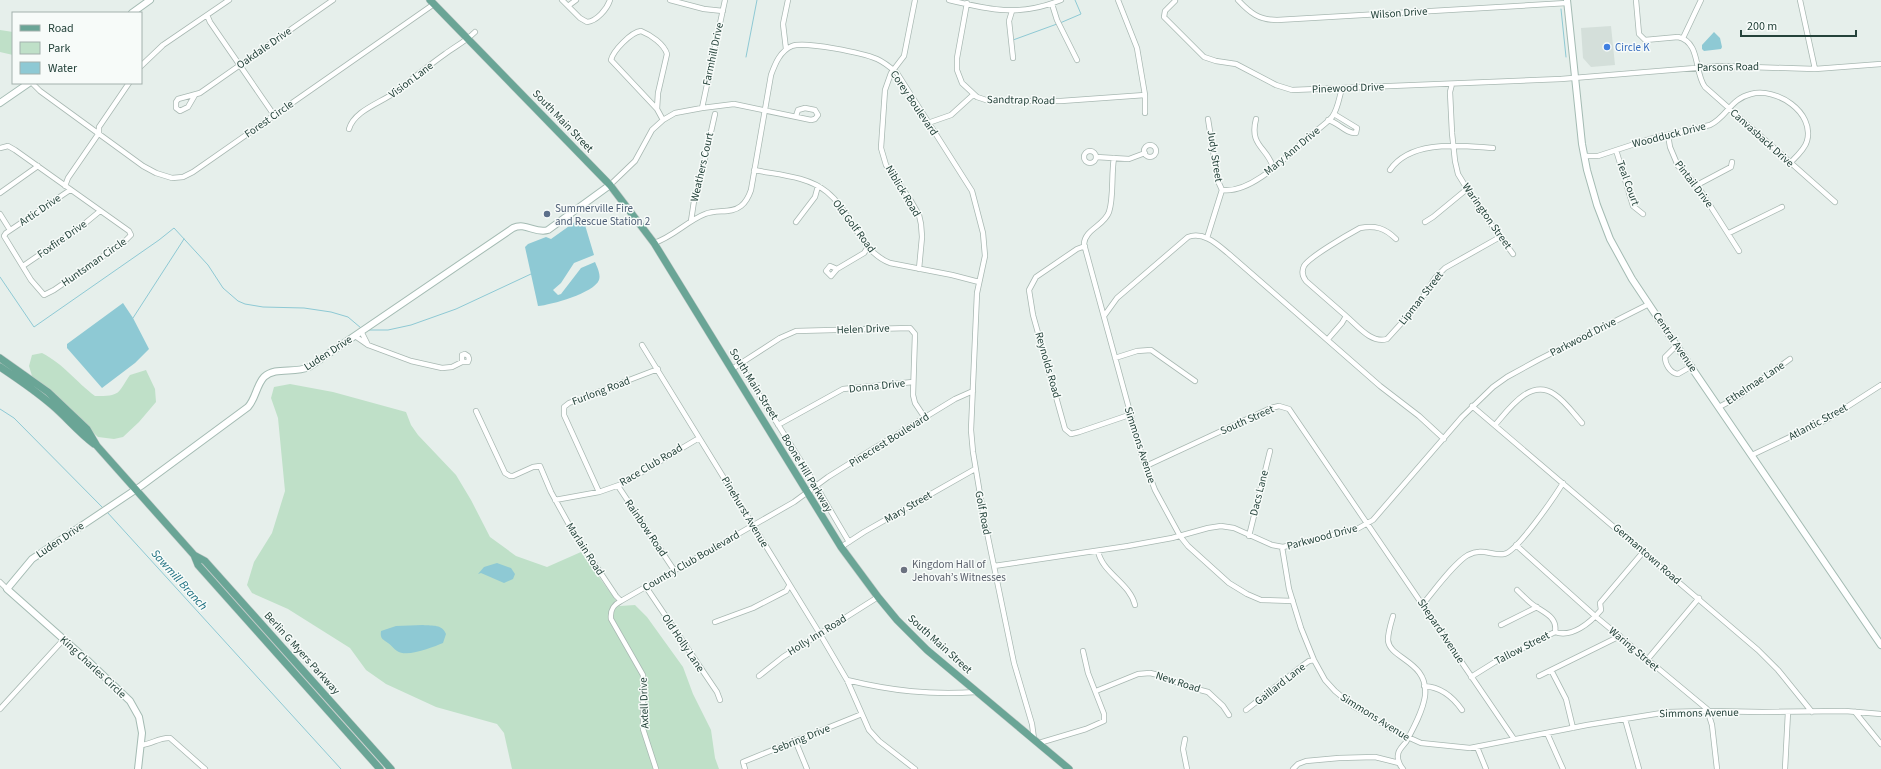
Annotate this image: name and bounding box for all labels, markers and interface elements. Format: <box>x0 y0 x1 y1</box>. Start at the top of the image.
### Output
street label: Wilson Drive <box>1370 4 1428 22</box>
legend <box>12 12 142 84</box>
scale bar <box>1741 12 1856 38</box>
text: 200 m <box>1747 18 1777 35</box>
text: Road <box>48 20 74 37</box>
street label: Farmhill Drive <box>699 21 727 87</box>
street label: Oakdale Drive <box>233 23 295 73</box>
text: Park <box>48 40 70 57</box>
place label: Circle K <box>1615 40 1650 55</box>
marker: Circle K <box>1602 42 1612 52</box>
street label: Vision Lane <box>386 58 437 102</box>
street label: Parsons Road <box>1697 59 1759 75</box>
text: Water <box>48 60 78 77</box>
street label: Corey Boulevard <box>887 67 941 139</box>
street label: Pinewood Drive <box>1312 79 1385 97</box>
street label: South Main Street <box>529 86 597 156</box>
street label: Sandtrap Road <box>987 92 1055 108</box>
street label: Forest Circle <box>241 96 297 141</box>
street label: Canvasback Drive <box>1727 105 1797 171</box>
street label: Woodduck Drive <box>1631 118 1708 151</box>
street label: Mary Ann Drive <box>1261 123 1324 179</box>
street label: Judy Street <box>1204 129 1227 183</box>
street label: Weathers Court <box>687 131 717 203</box>
street label: Pintail Drive <box>1671 157 1717 211</box>
street label: Teal Court <box>1613 158 1643 208</box>
street label: Niblick Road <box>882 162 924 220</box>
street label: Warington Street <box>1459 180 1516 252</box>
street label: Artic Drive <box>16 190 64 229</box>
street label: Old Golf Road <box>829 196 879 256</box>
place label: Summerville Fire and Rescue Station 2 <box>555 201 650 229</box>
marker: Summerville Fire and Rescue Station 2 <box>542 209 552 219</box>
street label: Foxfire Drive <box>34 216 90 262</box>
street label: Huntsman Circle <box>58 234 130 290</box>
street label: Lipman Street <box>1395 268 1447 328</box>
street label: Central Avenue <box>1649 309 1701 375</box>
street label: Parkwood Drive <box>1547 314 1619 360</box>
street label: Helen Drive <box>836 321 890 337</box>
street label: Reynolds Road <box>1031 330 1065 400</box>
street label: Luden Drive <box>301 331 356 374</box>
street label: South Main Street <box>726 345 782 423</box>
street label: Ethelmae Lane <box>1723 357 1788 408</box>
street label: Furlong Road <box>570 373 632 409</box>
street label: Donna Drive <box>848 376 906 396</box>
street label: Atlantic Street <box>1786 400 1851 444</box>
street label: South Street <box>1218 401 1276 439</box>
street label: Simmons Avenue <box>1121 405 1160 486</box>
street label: Pinecrest Boulevard <box>846 409 932 471</box>
street label: Boone Hill Parkway <box>778 431 836 515</box>
street label: Race Club Road <box>617 440 685 490</box>
street label: Dacs Lane <box>1246 468 1272 517</box>
street label: Pinehurst Avenue <box>718 474 772 551</box>
street label: Mary Street <box>882 487 935 527</box>
street label: Golf Road <box>971 490 995 536</box>
street label: Rainbow Road <box>621 496 671 560</box>
street label: Luden Drive <box>33 518 87 562</box>
street label: Marlain Road <box>562 520 608 578</box>
street label: Parkwood Drive <box>1285 520 1359 554</box>
street label: Germantown Road <box>1610 520 1684 588</box>
street label: Country Club Boulevard <box>640 527 742 595</box>
water label: Sawmill Branch <box>147 546 211 614</box>
place label: Kingdom Hall of Jehovah’s Witnesses <box>912 557 1006 585</box>
marker: Kingdom Hall of Jehovah’s Witnesses <box>899 565 909 575</box>
street label: Shepard Avenue <box>1414 596 1468 667</box>
street label: Berlin G Myers Parkway <box>261 608 343 698</box>
street label: Old Holly Lane <box>658 611 708 675</box>
street label: Holly Inn Road <box>785 611 849 659</box>
street label: South Main Street <box>905 611 976 677</box>
street label: Waring Street <box>1605 623 1663 675</box>
street label: Tallow Street <box>1492 628 1552 668</box>
street label: King Charles Circle <box>57 632 130 702</box>
street label: Gaillard Lane <box>1252 659 1309 709</box>
street label: New Road <box>1154 668 1202 696</box>
street label: Axtell Drive <box>636 677 652 729</box>
street label: Simmons Avenue <box>1337 690 1413 745</box>
street label: Simmons Avenue <box>1659 705 1739 721</box>
street label: Sebring Drive <box>770 720 833 757</box>

